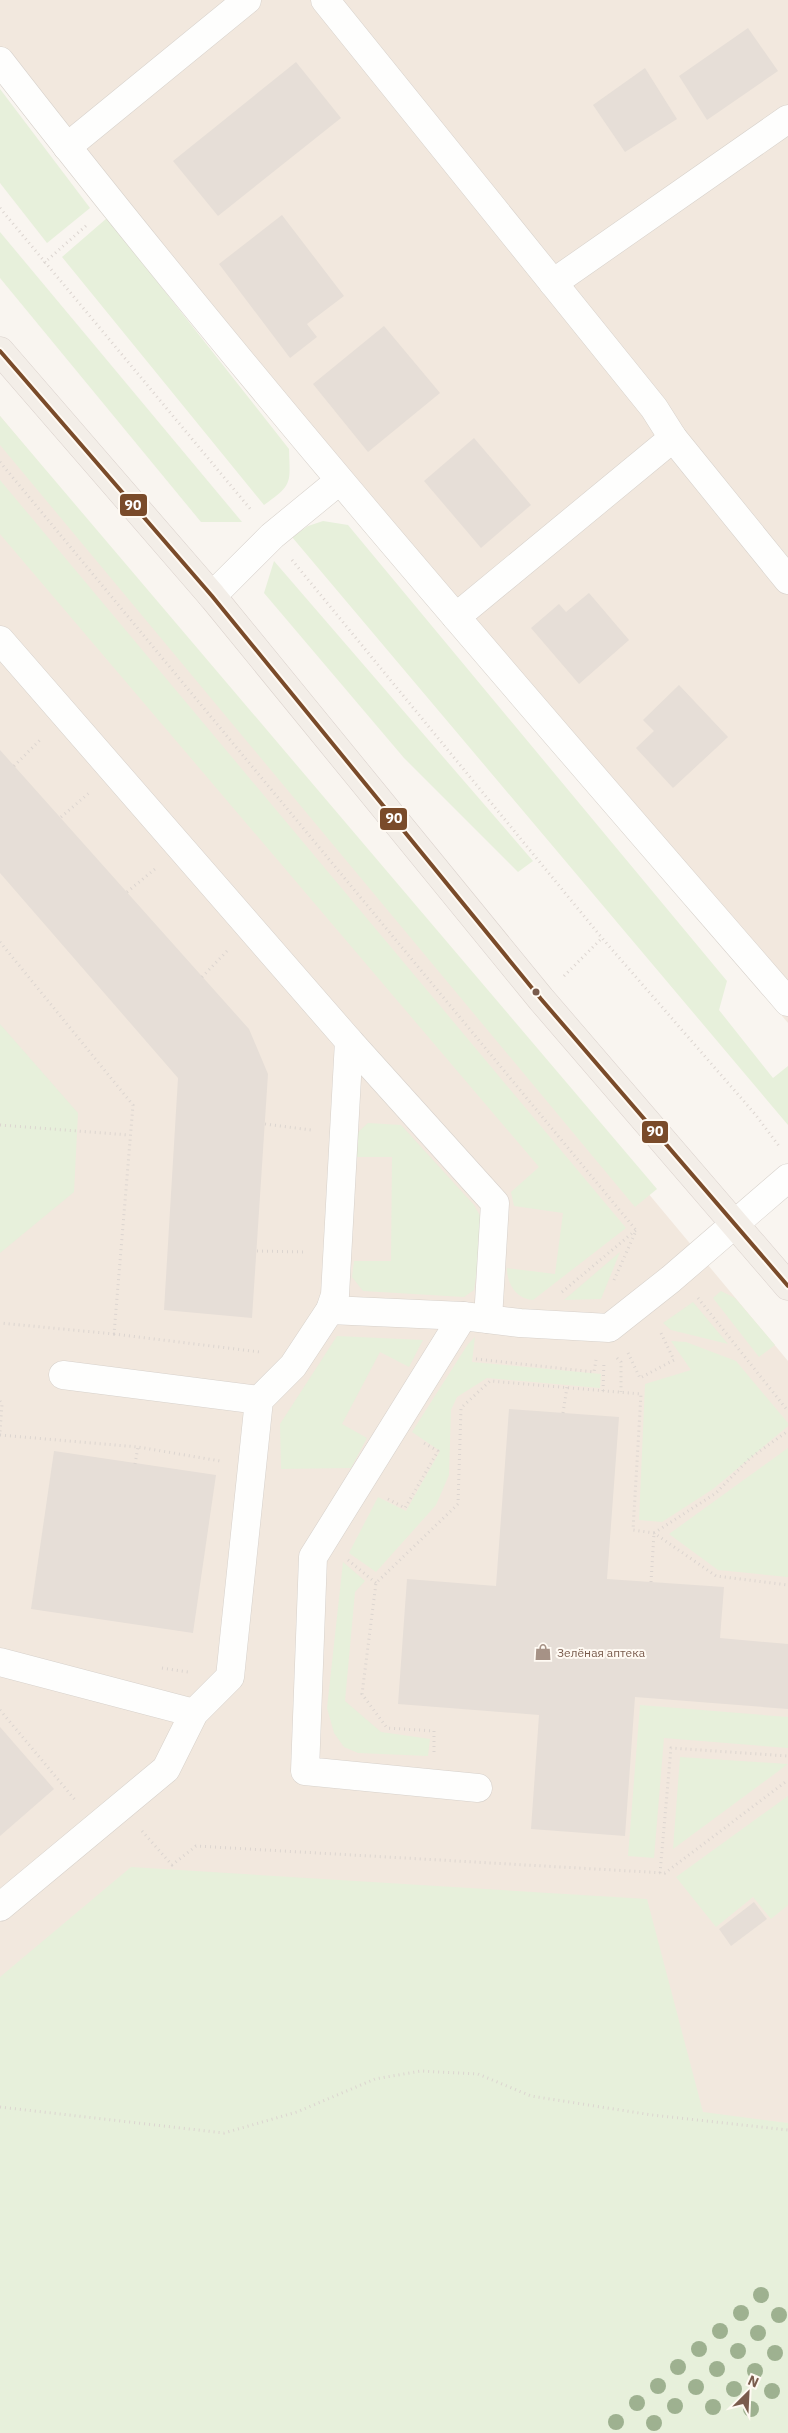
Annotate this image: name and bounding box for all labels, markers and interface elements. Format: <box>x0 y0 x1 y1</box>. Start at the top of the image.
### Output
line badge: 90 <box>119 493 148 517</box>
text: 90 <box>125 496 141 514</box>
line badge: 90 <box>379 807 408 831</box>
text: 90 <box>386 809 402 827</box>
unlabelled marker <box>531 987 541 997</box>
line badge: 90 <box>641 1120 669 1144</box>
text: 90 <box>647 1122 663 1140</box>
shop icon: Зелёная аптека <box>533 1642 553 1662</box>
place label: Зелёная аптека <box>557 1645 646 1660</box>
north arrow <box>723 2368 773 2418</box>
text: N <box>745 2371 762 2391</box>

